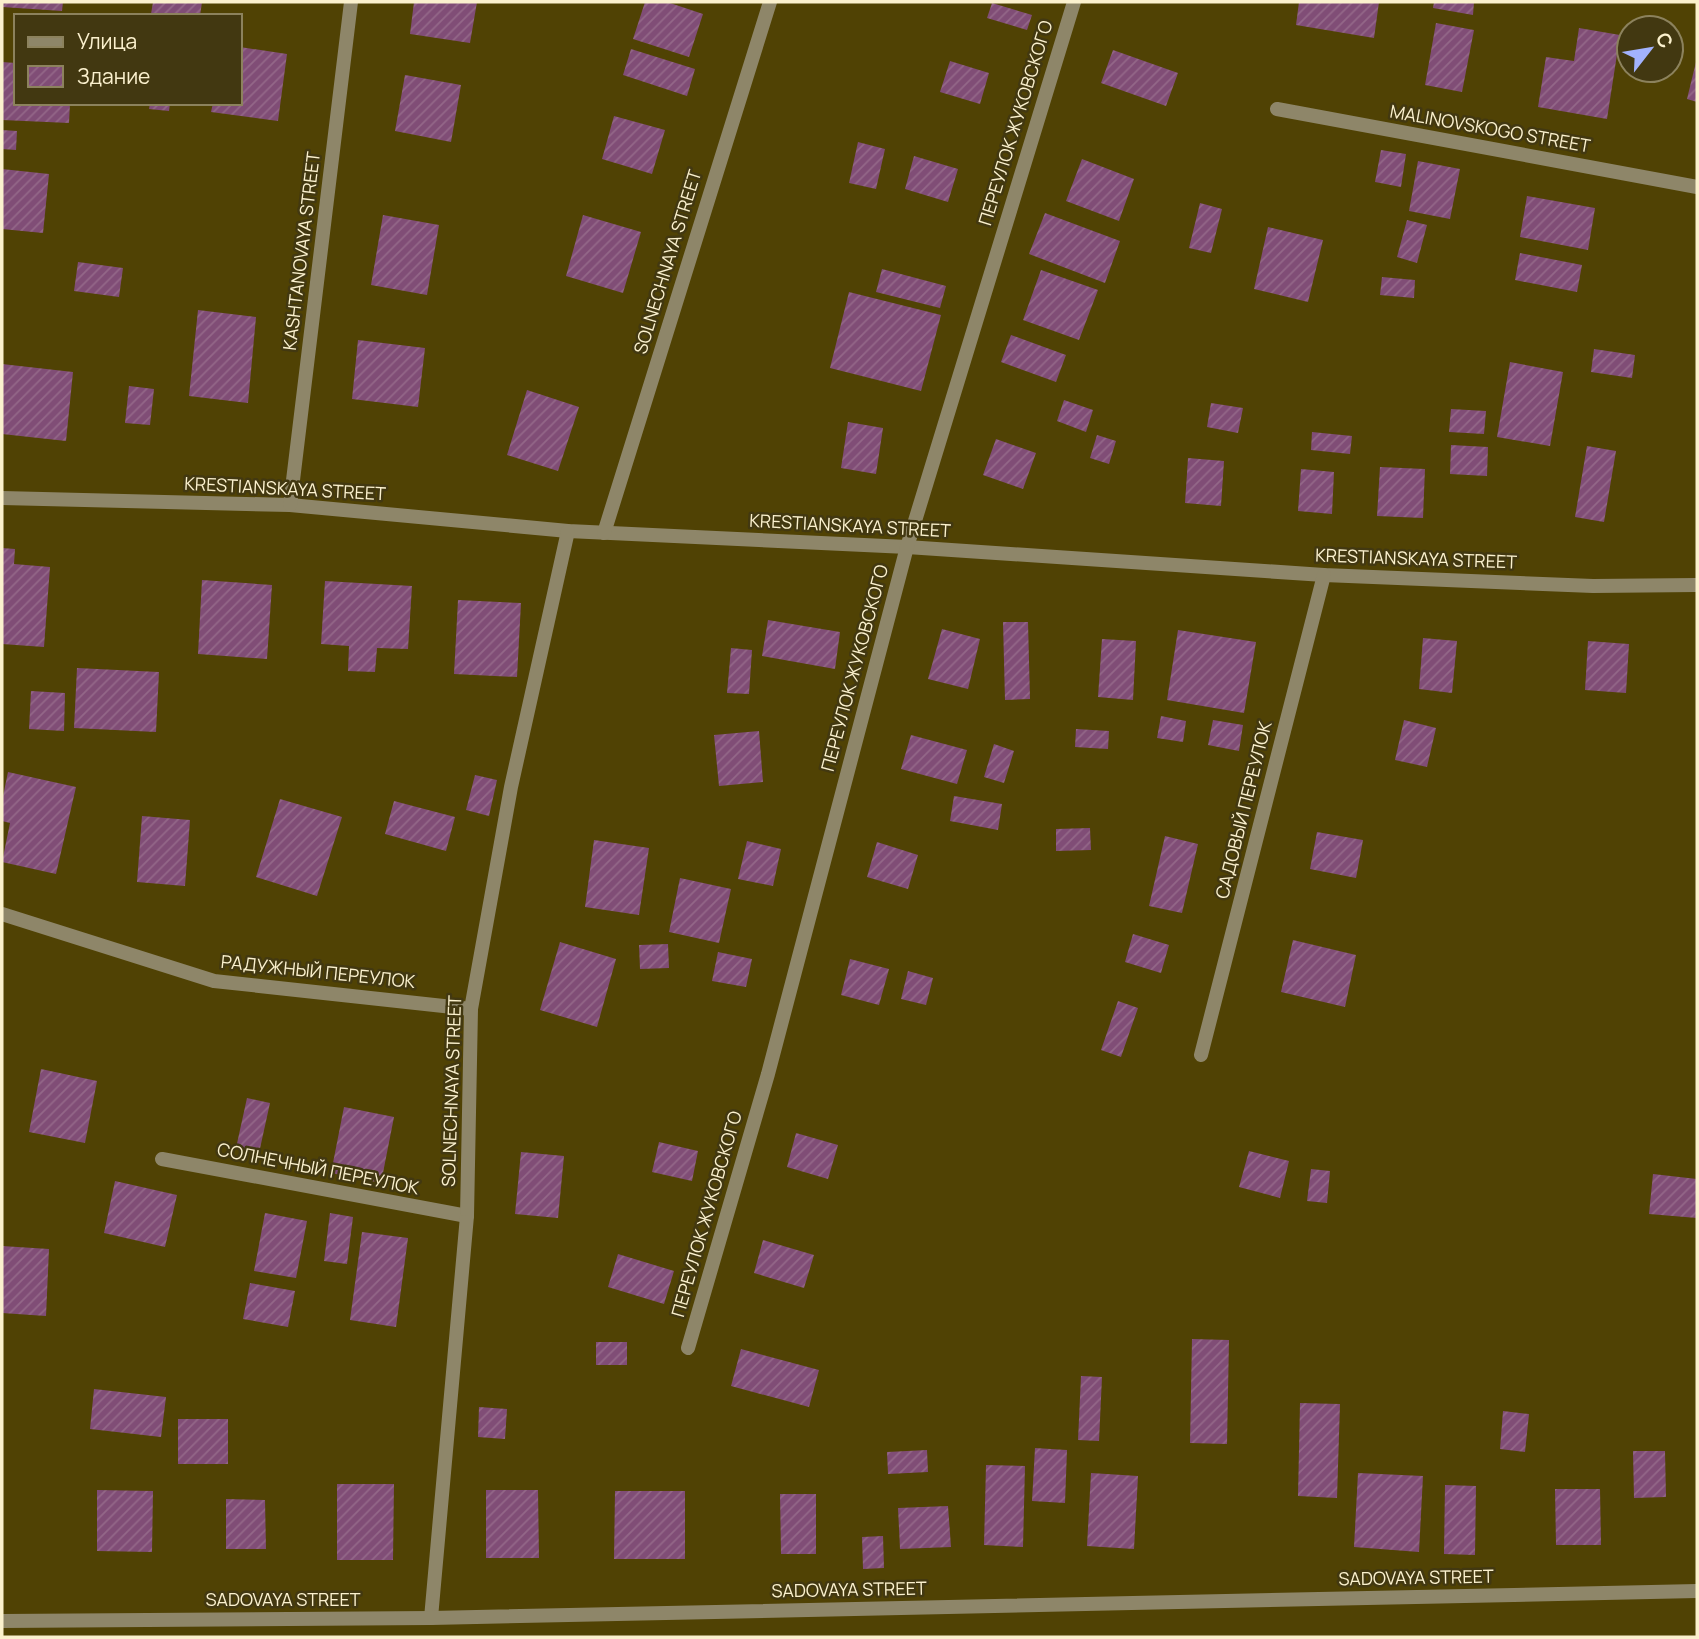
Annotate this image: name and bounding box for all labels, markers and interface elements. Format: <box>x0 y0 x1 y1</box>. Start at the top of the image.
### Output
legend <box>14 14 242 105</box>
north arrow <box>1615 14 1685 84</box>
street label: ПЕРЕУЛОК ЖУКОВСКОГО <box>972 17 1058 228</box>
text: Улица <box>77 27 137 55</box>
text: С <box>1650 28 1679 53</box>
text: Здание <box>77 62 150 90</box>
street label: MALINOVSKOGO STREET <box>1388 99 1593 158</box>
street label: KASHTANOVAYA STREET <box>277 150 325 352</box>
street label: SOLNECHNAYA STREET <box>628 166 707 357</box>
street label: KRESTIANSKAYA STREET <box>184 471 387 505</box>
street label: KRESTIANSKAYA STREET <box>749 508 952 542</box>
street label: KRESTIANSKAYA STREET <box>1315 542 1518 574</box>
street label: ПЕРЕУЛОК ЖУКОВСКОГО <box>815 562 893 774</box>
street label: САДОВЫЙ ПЕРЕУЛОК <box>1209 718 1277 901</box>
street label: РАДУЖНЫЙ ПЕРЕУЛОК <box>220 949 417 993</box>
street label: SOLNECHNAYA STREET <box>436 995 466 1187</box>
street label: ПЕРЕУЛОК ЖУКОВСКОГО <box>665 1108 747 1320</box>
street label: СОЛНЕЧНЫЙ ПЕРЕУЛОК <box>215 1137 421 1199</box>
street label: SADOVAYA STREET <box>1338 1564 1494 1590</box>
street label: SADOVAYA STREET <box>771 1576 927 1602</box>
street label: SADOVAYA STREET <box>205 1587 361 1611</box>

